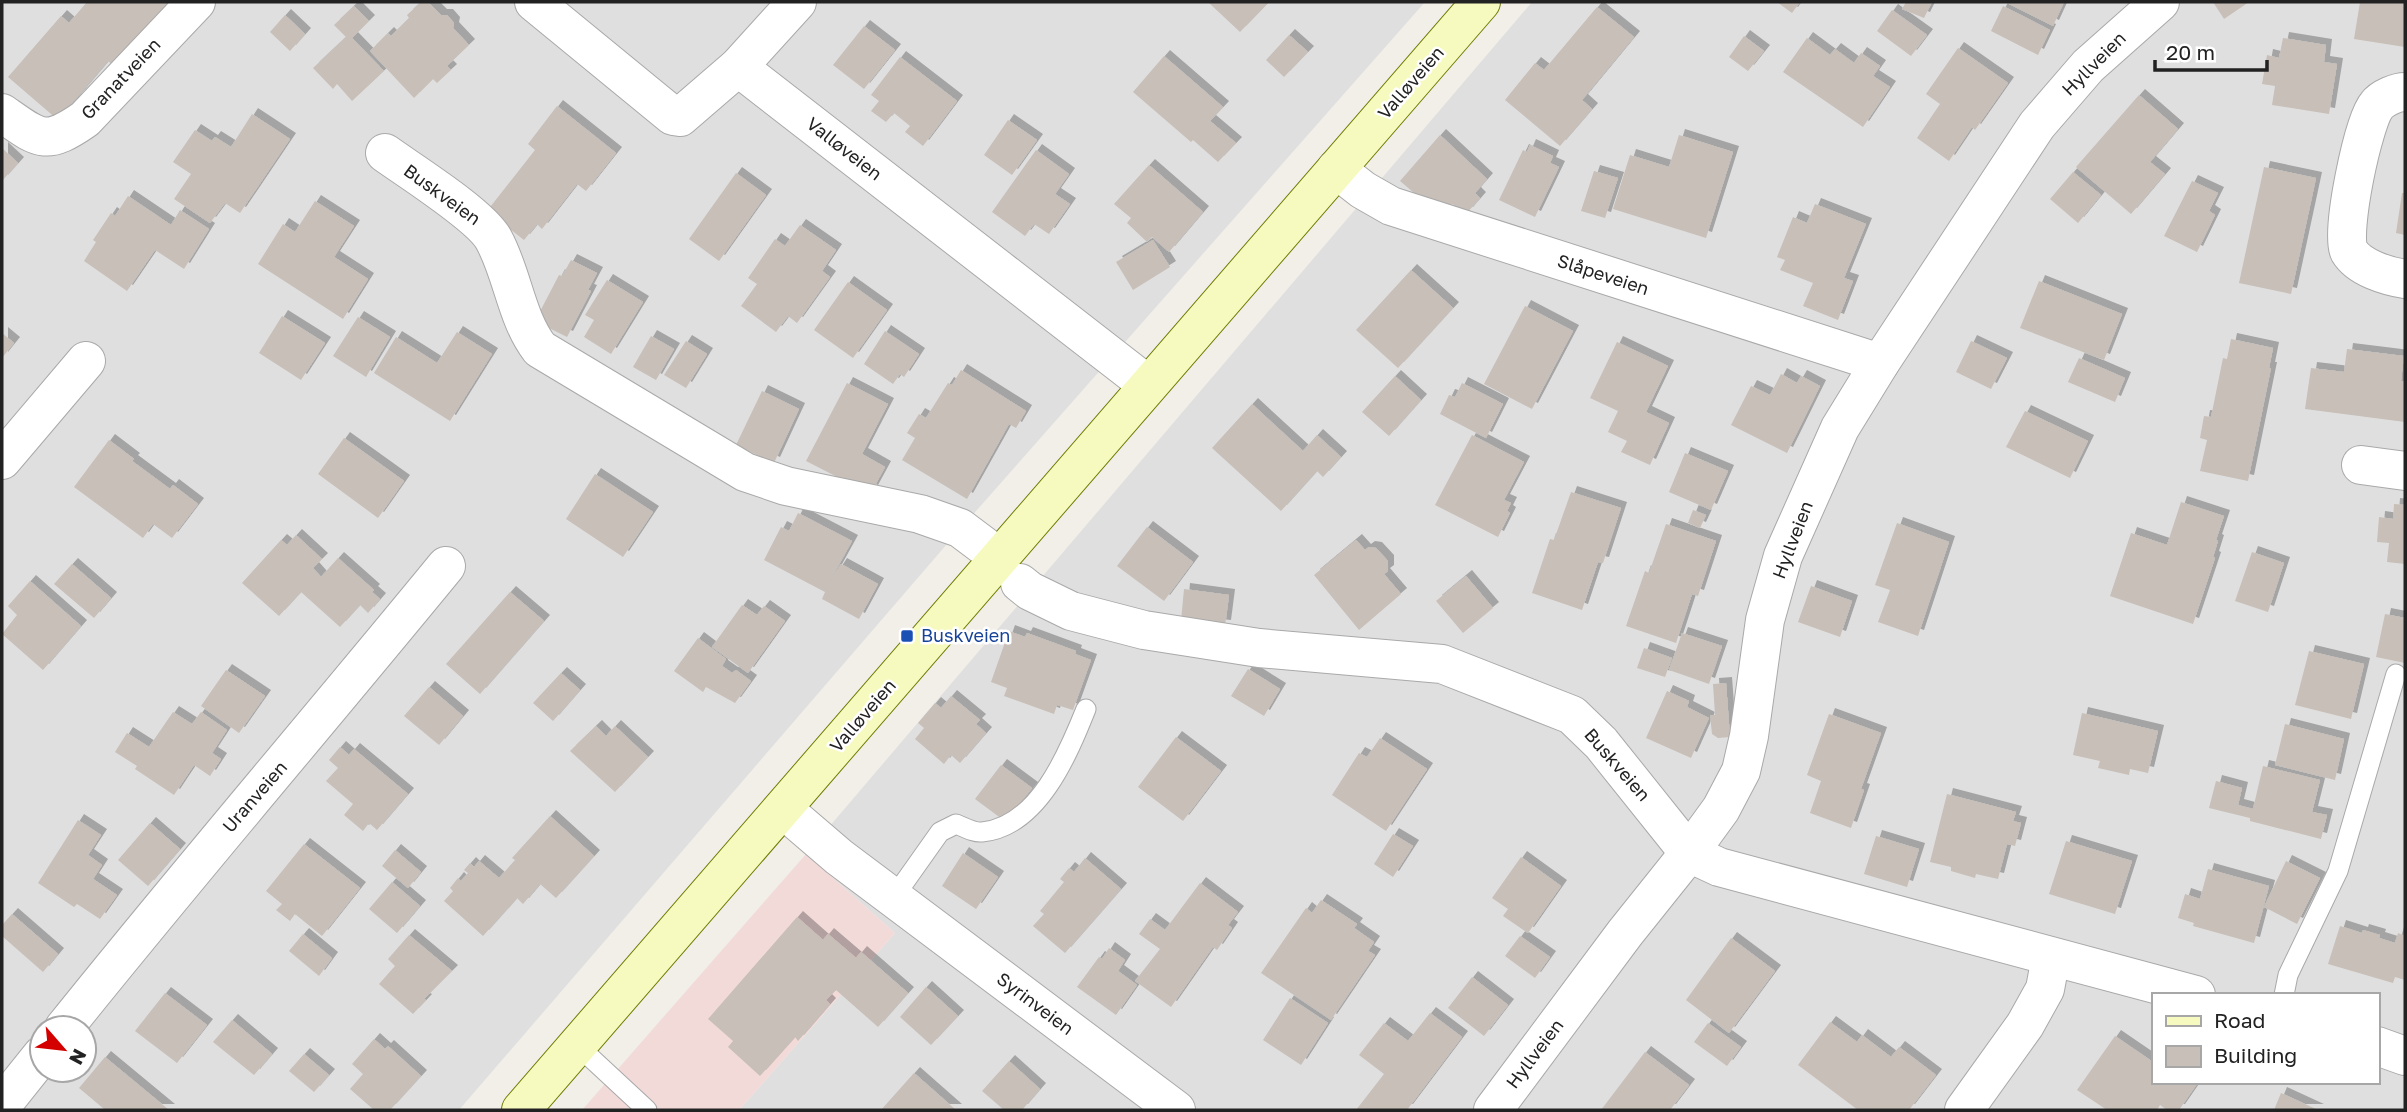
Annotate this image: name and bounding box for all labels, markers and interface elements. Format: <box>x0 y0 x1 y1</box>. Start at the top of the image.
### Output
street label: Hyllveien <box>2057 27 2130 100</box>
scale bar <box>2155 28 2267 72</box>
street label: Granatveien <box>76 33 165 124</box>
text: 20 m <box>2166 39 2215 65</box>
street label: Valløveien <box>1373 41 1448 123</box>
street label: Valløveien <box>803 112 887 184</box>
street label: Buskveien <box>400 159 485 229</box>
street label: Slåpeveien <box>1555 249 1652 299</box>
street label: Hyllveien <box>1767 498 1817 582</box>
place label: Buskveien <box>921 624 1010 646</box>
marker: Buskveien <box>899 628 915 644</box>
street label: Valløveien <box>825 674 900 756</box>
street label: Buskveien <box>1580 723 1655 805</box>
street label: Uranveien <box>217 756 291 837</box>
street label: Syrinveien <box>993 967 1078 1039</box>
legend <box>2152 993 2379 1084</box>
text: Road <box>2214 1007 2265 1033</box>
north arrow <box>28 1014 98 1084</box>
street label: Hyllveien <box>1501 1014 1567 1093</box>
text: Building <box>2214 1042 2297 1068</box>
text: N <box>65 1045 92 1069</box>

